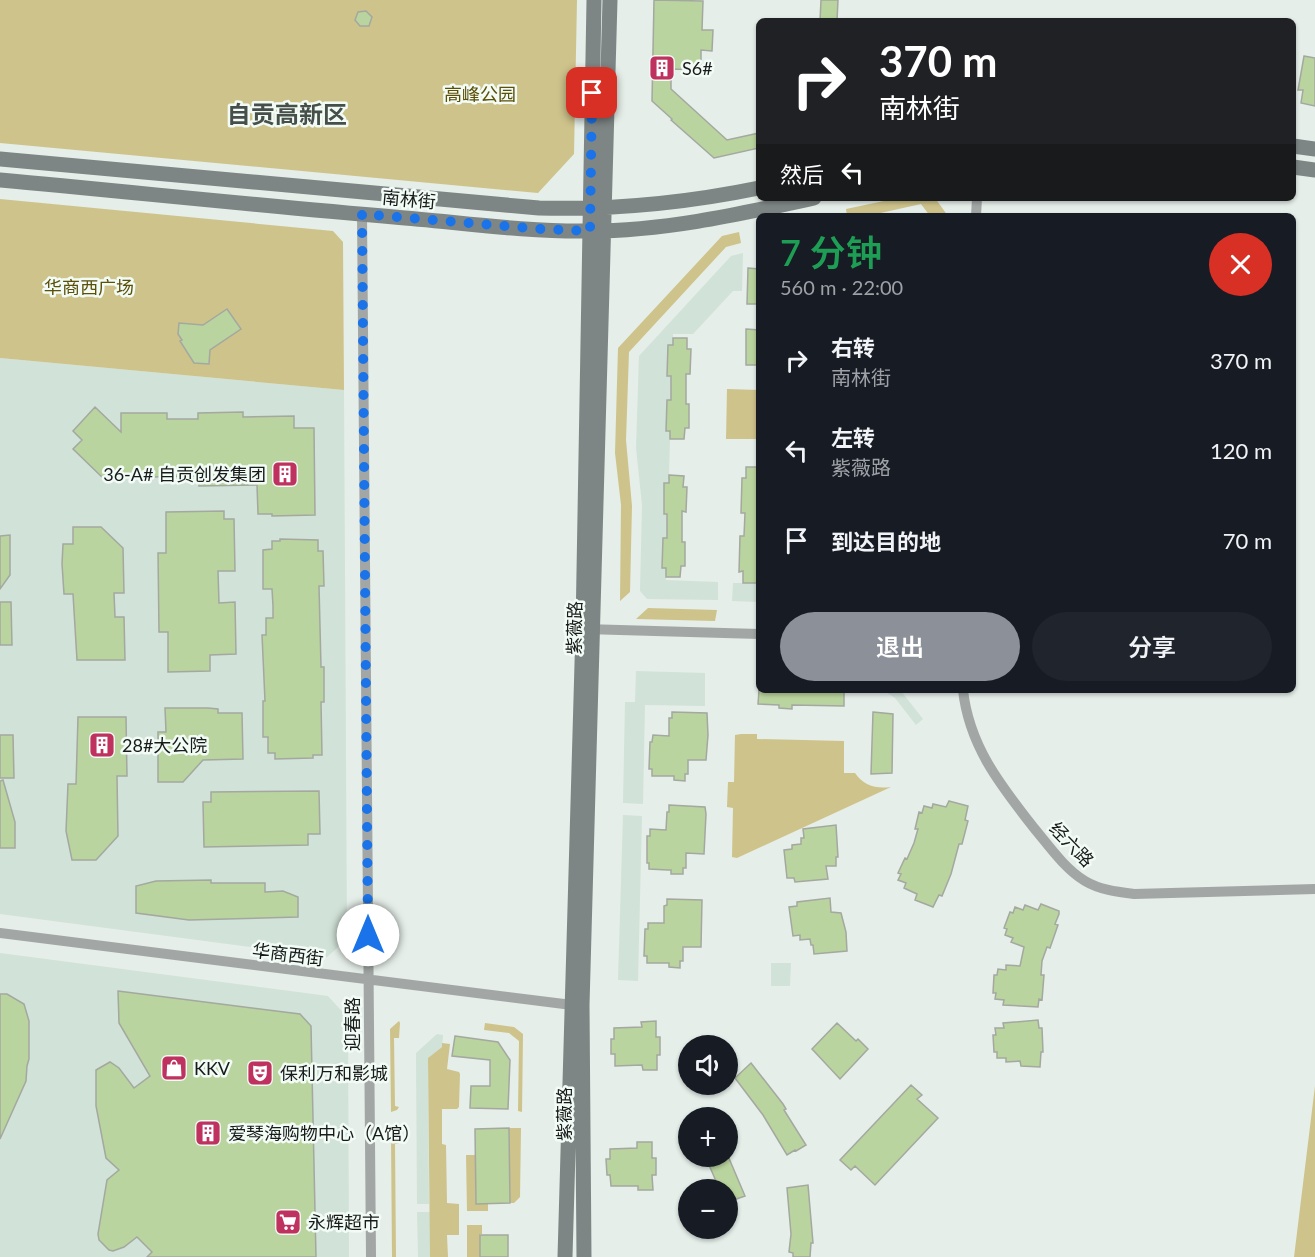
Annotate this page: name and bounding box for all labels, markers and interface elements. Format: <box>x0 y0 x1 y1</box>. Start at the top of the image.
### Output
text: 370 m <box>879 36 997 86</box>
icon: right <box>780 42 858 120</box>
building icon: S6# <box>647 53 677 83</box>
place label: S6# <box>682 57 713 79</box>
pin <box>566 67 617 118</box>
icon: arrive <box>575 76 608 109</box>
park label: 高峰公园 <box>444 83 516 105</box>
text: 南林街 <box>879 91 960 124</box>
district label: 自贡高新区 <box>227 99 347 128</box>
icon: left <box>836 156 869 189</box>
text: 然后 <box>780 161 824 188</box>
street label: 南林街 <box>381 186 437 212</box>
text: 7 分钟 <box>780 230 882 274</box>
button: close <box>1209 233 1272 296</box>
text: 560 m · 22:00 <box>780 275 903 299</box>
park label: 华商西广场 <box>44 276 134 298</box>
text: 右转 <box>831 334 875 361</box>
icon: right <box>780 344 813 377</box>
text: 370 m <box>1210 347 1272 374</box>
text: 南林街 <box>831 365 891 389</box>
text: 左转 <box>831 424 875 451</box>
icon: left <box>780 434 813 467</box>
text: 120 m <box>1210 437 1272 464</box>
text: 紫薇路 <box>831 455 891 479</box>
building icon: 36-A# 自贡创发集团 <box>270 459 300 489</box>
place label: 36-A# 自贡创发集团 <box>103 463 266 485</box>
icon: arrive <box>780 524 813 557</box>
text: 70 m <box>1223 527 1272 554</box>
text: 到达目的地 <box>831 528 941 555</box>
street label: 紫薇路 <box>563 601 585 655</box>
button: 退出 <box>780 612 1020 681</box>
button: 分享 <box>1032 612 1272 681</box>
building icon: 28#大公院 <box>87 730 117 760</box>
place label: 28#大公院 <box>122 734 207 756</box>
street label: 经六路 <box>1045 817 1099 871</box>
position arrow <box>336 903 400 967</box>
street label: 华商西街 <box>251 939 325 969</box>
street label: 迎春路 <box>341 997 363 1051</box>
map controls <box>678 1035 738 1239</box>
button: sound <box>678 1035 738 1095</box>
shop icon: KKV <box>159 1053 189 1083</box>
place label: KKV <box>194 1057 231 1079</box>
theatre icon: 保利万和影城 <box>245 1058 275 1088</box>
place label: 保利万和影城 <box>280 1062 388 1084</box>
street label: 紫薇路 <box>553 1087 575 1141</box>
button: + <box>678 1107 738 1167</box>
building icon: 爱琴海购物中心（A馆） <box>193 1118 223 1148</box>
place label: 爱琴海购物中心（A馆） <box>228 1122 420 1144</box>
button: − <box>678 1179 738 1239</box>
supermarket icon: 永辉超市 <box>273 1207 303 1237</box>
place label: 永辉超市 <box>308 1211 380 1233</box>

